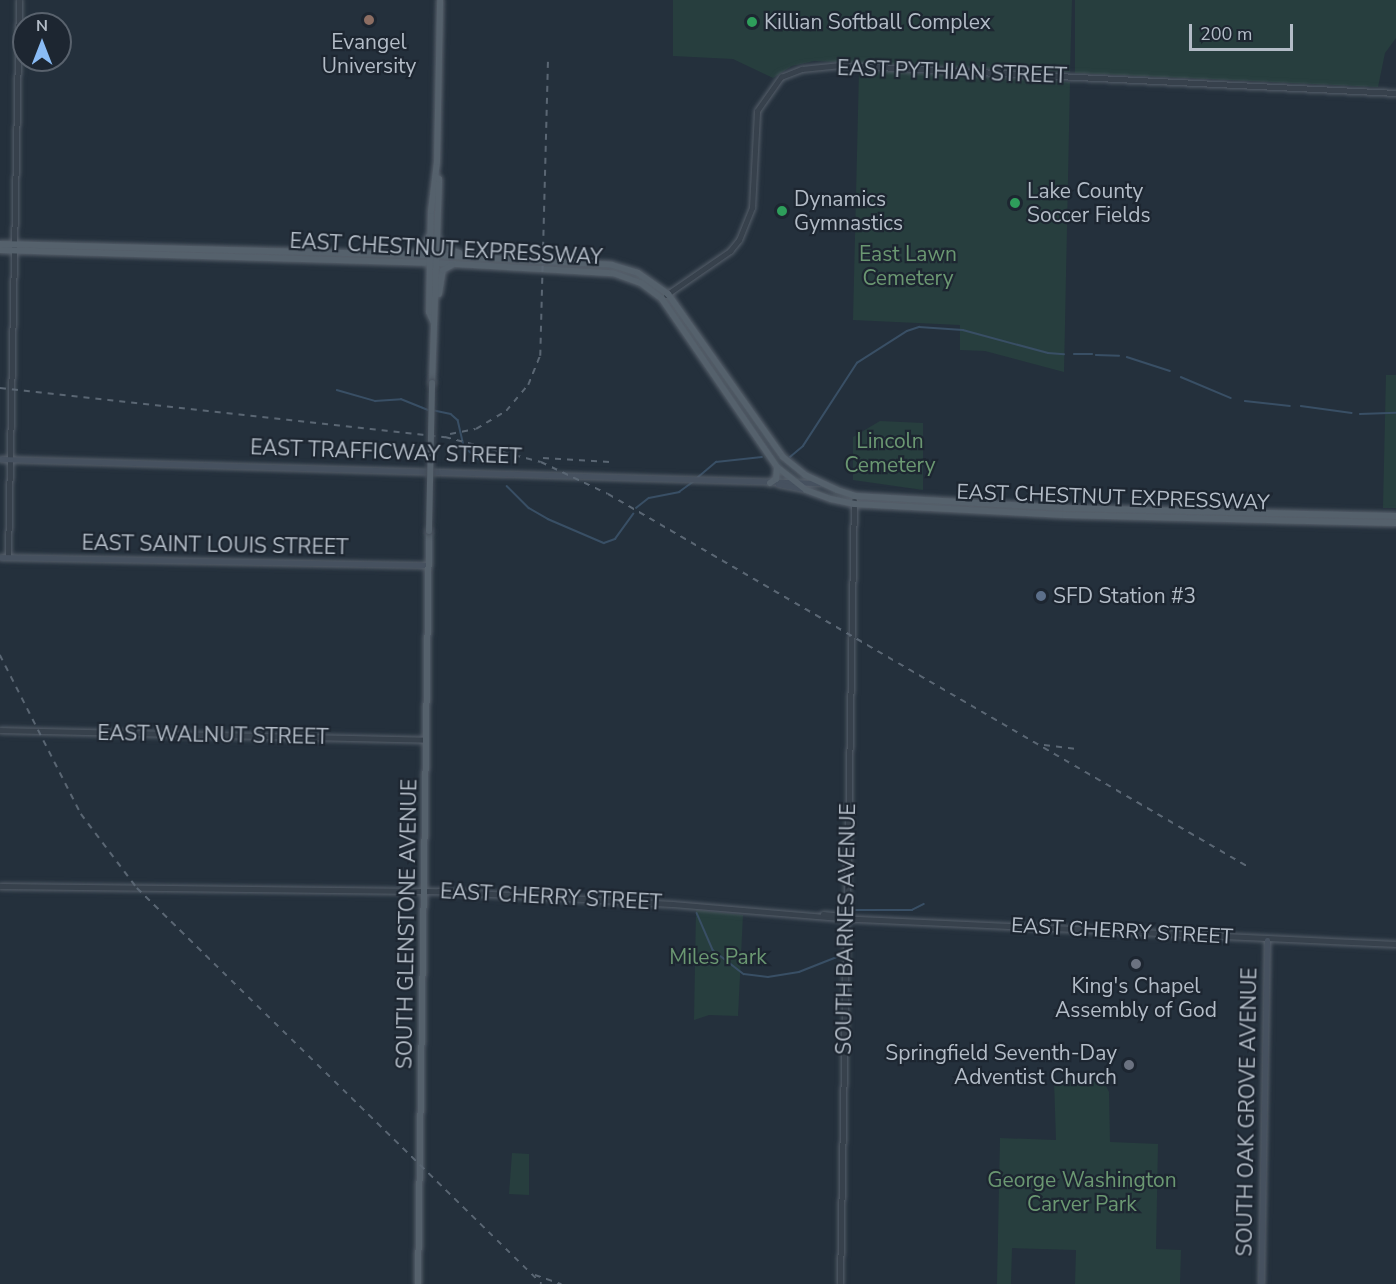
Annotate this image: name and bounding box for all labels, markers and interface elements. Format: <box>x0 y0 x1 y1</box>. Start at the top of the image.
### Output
place label: Killian Softball Complex <box>764 9 991 35</box>
north arrow <box>12 12 72 72</box>
scale bar <box>1192 12 1296 50</box>
marker: Evangel University <box>362 13 376 27</box>
text: N <box>36 15 48 37</box>
marker: Killian Softball Complex <box>745 15 759 29</box>
text: 200 m <box>1200 22 1252 46</box>
place label: Evangel University <box>322 29 416 79</box>
street label: EAST PYTHIAN STREET <box>837 55 1067 89</box>
place label: Lake County Soccer Fields <box>1027 178 1151 228</box>
place label: Dynamics Gymnastics <box>794 186 903 236</box>
marker: Lake County Soccer Fields <box>1008 196 1022 210</box>
marker: Dynamics Gymnastics <box>775 204 789 218</box>
street label: EAST CHESTNUT EXPRESSWAY <box>289 228 603 270</box>
park label: East Lawn Cemetery <box>859 241 957 291</box>
park label: Lincoln Cemetery <box>844 428 936 478</box>
street label: EAST TRAFFICWAY STREET <box>250 435 522 469</box>
street label: EAST CHESTNUT EXPRESSWAY <box>956 479 1270 515</box>
street label: EAST SAINT LOUIS STREET <box>81 530 349 560</box>
place label: SFD Station #3 <box>1053 583 1196 609</box>
marker: SFD Station #3 <box>1034 589 1048 603</box>
street label: EAST WALNUT STREET <box>97 720 329 750</box>
street label: SOUTH GLENSTONE AVENUE <box>392 779 422 1069</box>
street label: SOUTH BARNES AVENUE <box>831 803 861 1055</box>
street label: EAST CHERRY STREET <box>439 879 663 915</box>
street label: EAST CHERRY STREET <box>1010 913 1234 949</box>
park label: Miles Park <box>669 944 767 970</box>
marker: King's Chapel Assembly of God <box>1129 957 1143 971</box>
street label: SOUTH OAK GROVE AVENUE <box>1232 967 1262 1257</box>
place label: King's Chapel Assembly of God <box>1055 973 1217 1023</box>
place label: Springfield Seventh-Day Adventist Church <box>885 1040 1117 1090</box>
marker: Springfield Seventh-Day Adventist Church <box>1122 1058 1136 1072</box>
park label: George Washington Carver Park <box>987 1167 1177 1217</box>

